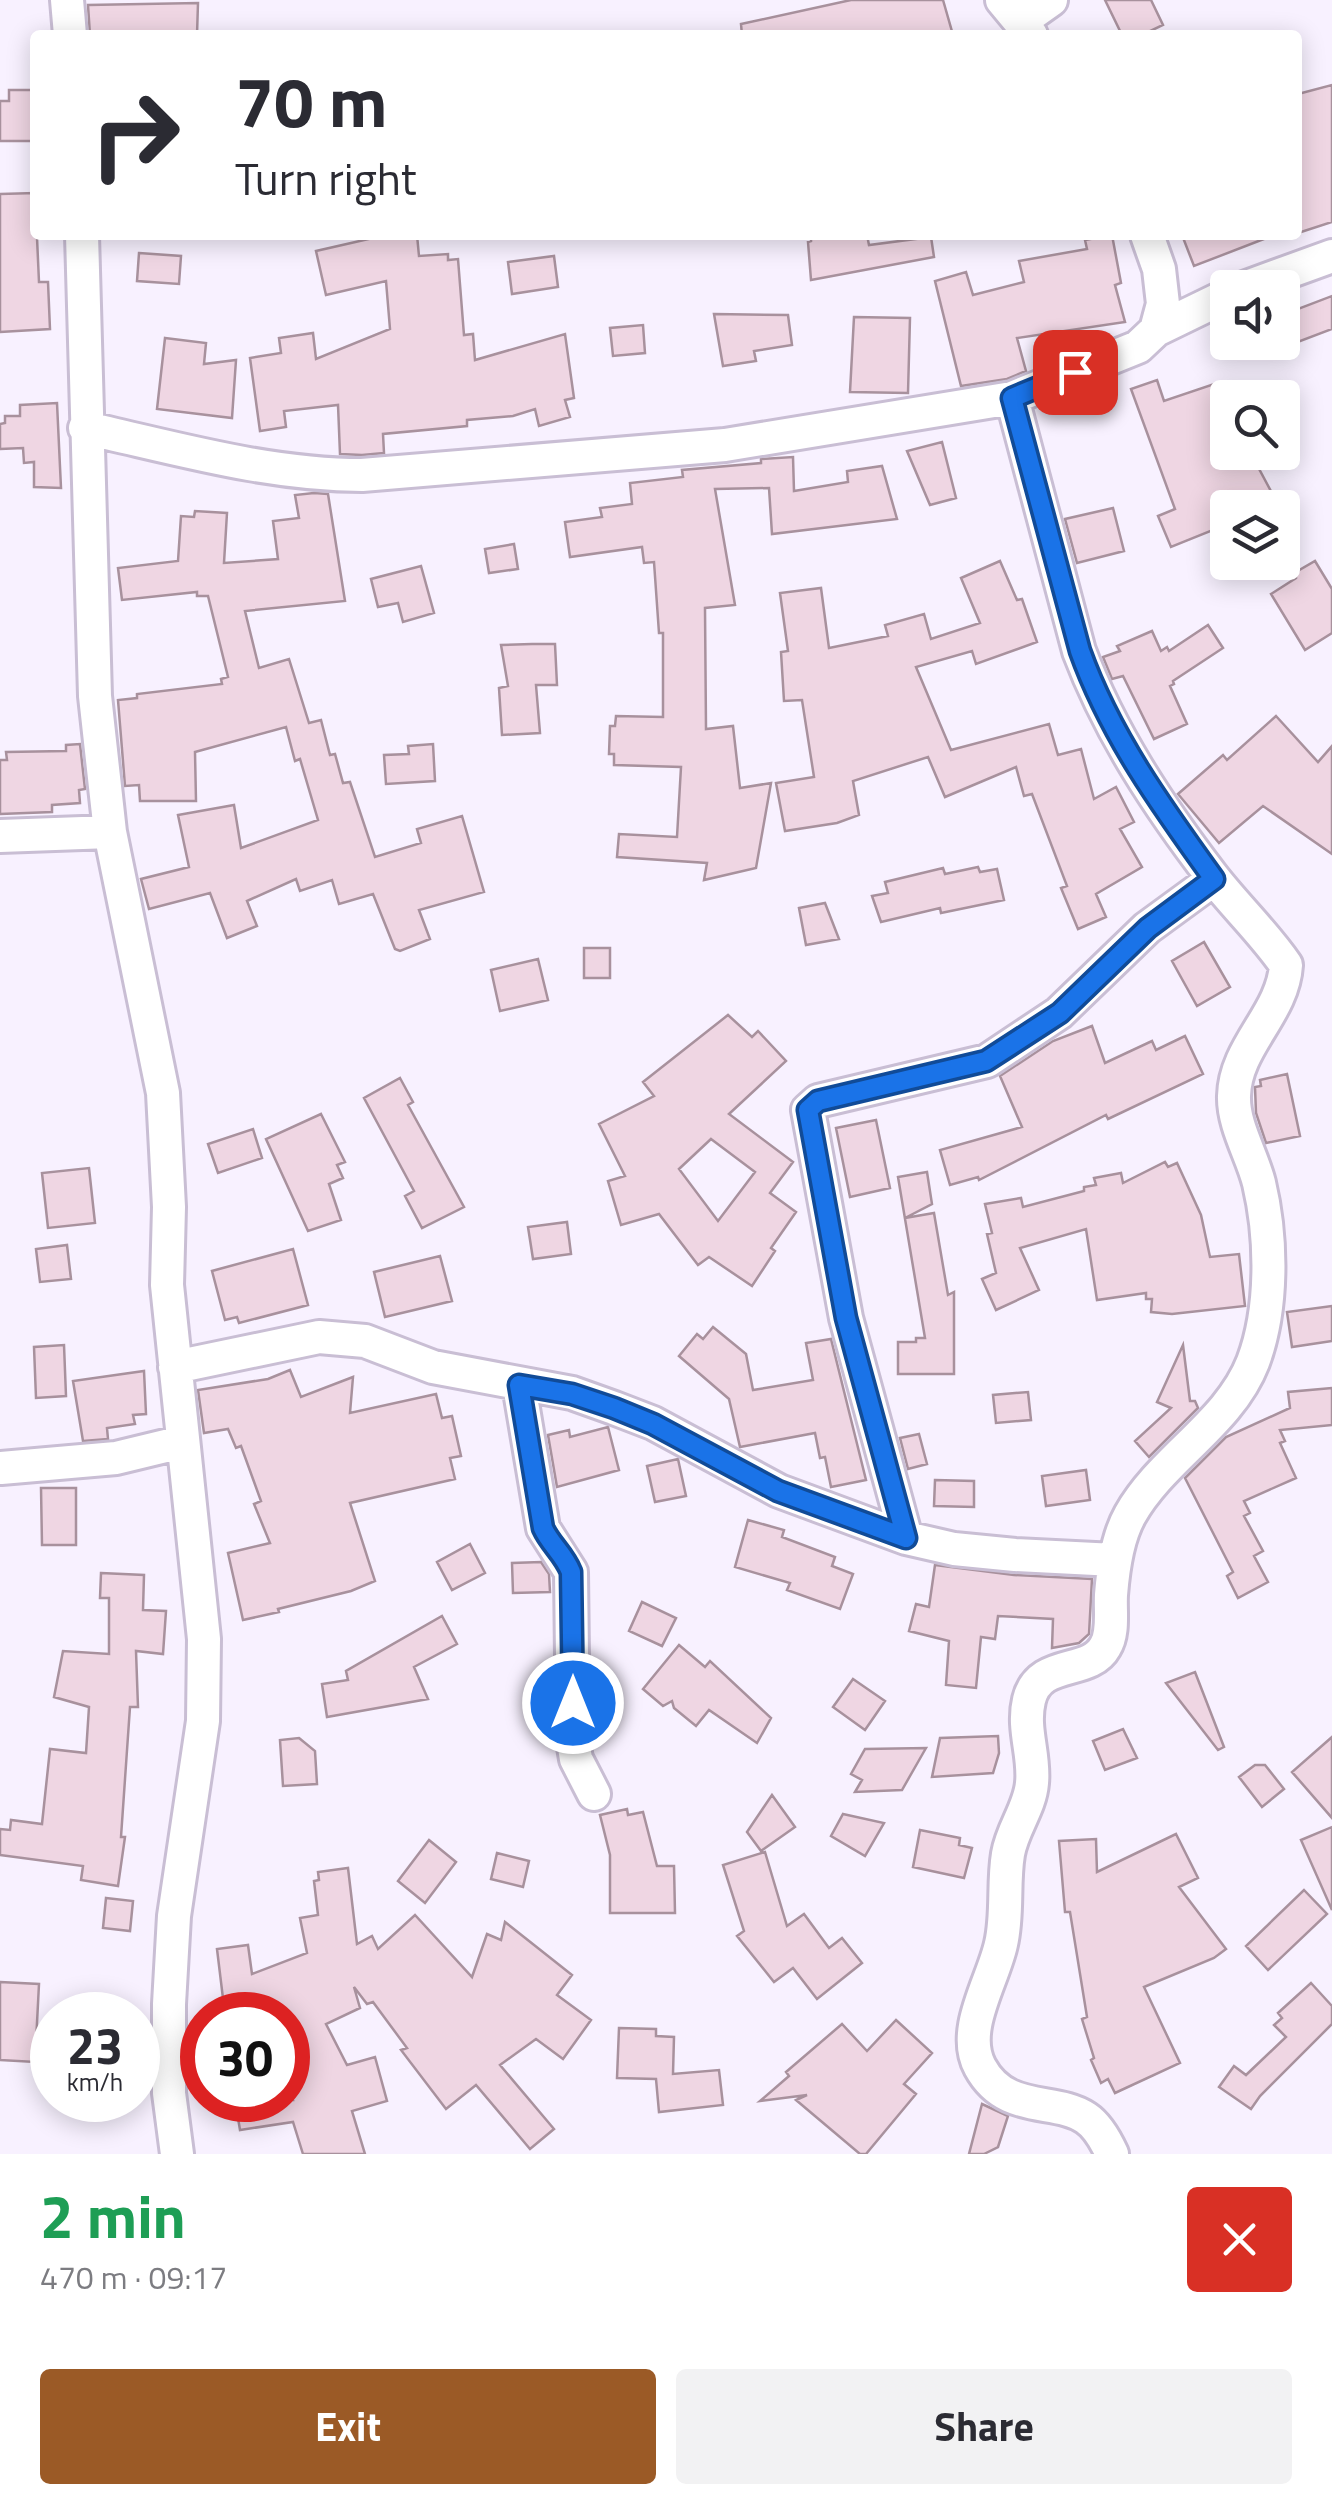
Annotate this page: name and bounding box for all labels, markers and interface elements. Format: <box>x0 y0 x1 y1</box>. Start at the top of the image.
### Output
text: 70 m <box>235 48 388 154</box>
icon: right <box>70 70 200 200</box>
text: Turn right <box>235 144 417 212</box>
map controls <box>1210 270 1300 580</box>
button: sound <box>1210 270 1300 360</box>
pin <box>1033 330 1118 415</box>
icon: arrive <box>1048 345 1103 400</box>
button: search <box>1210 380 1300 470</box>
button: layers <box>1210 490 1300 580</box>
position arrow <box>521 1651 625 1755</box>
speed limit sign: 30 <box>180 1992 310 2122</box>
text: 23 <box>67 2007 123 2083</box>
text: km/h <box>67 2063 123 2101</box>
text: 2 min <box>40 2170 186 2261</box>
button: close <box>1187 2187 1292 2292</box>
text: 470 m · 09:17 <box>40 2253 227 2301</box>
button: Exit <box>40 2369 656 2484</box>
button: Share <box>676 2369 1292 2484</box>

